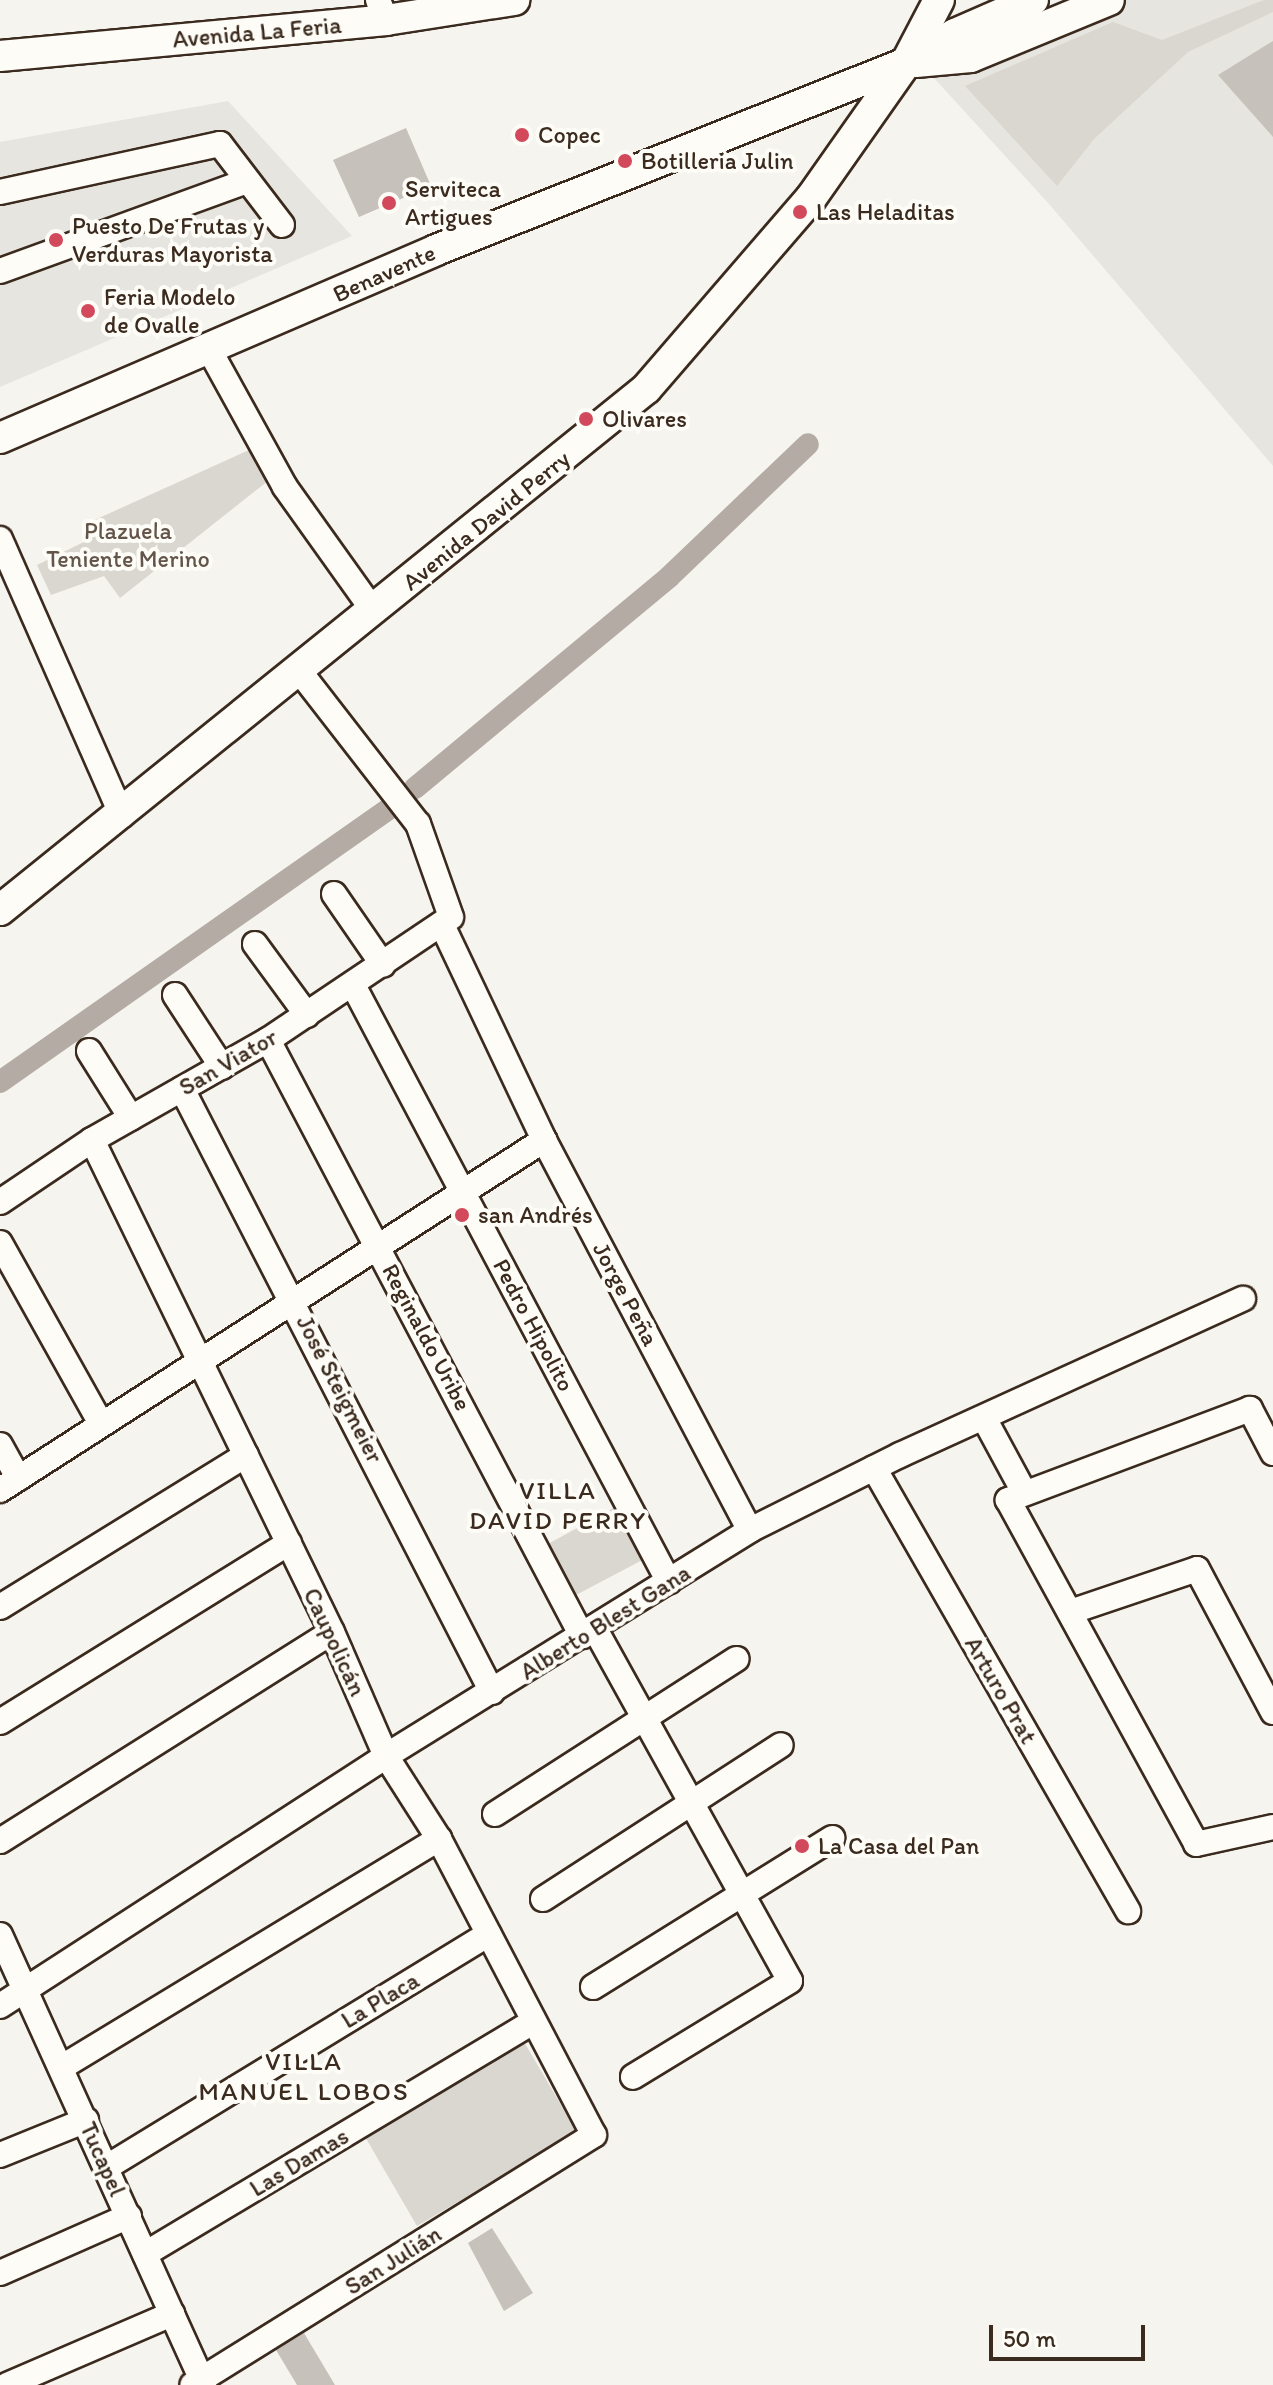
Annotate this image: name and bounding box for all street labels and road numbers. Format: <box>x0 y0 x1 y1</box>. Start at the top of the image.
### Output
street label: Avenida La Feria <box>172 10 342 54</box>
street label: Benavente <box>328 238 440 308</box>
street label: Avenida David Perry <box>397 444 575 596</box>
street label: San Viator <box>174 1023 282 1101</box>
street label: Jorge Peña <box>587 1238 665 1350</box>
street label: Pedro Hipolito <box>487 1254 581 1396</box>
street label: Reginaldo Uribe <box>376 1258 478 1416</box>
street label: José Steigmeier <box>290 1310 390 1468</box>
street label: Alberto Blest Gana <box>514 1558 696 1686</box>
street label: Caupolicán <box>297 1583 373 1701</box>
street label: Arturo Prat <box>959 1631 1043 1749</box>
street label: La Placa <box>336 1966 424 2034</box>
street label: Tucapel <box>74 2117 132 2201</box>
street label: Las Damas <box>244 2121 354 2203</box>
street label: San Julián <box>340 2219 446 2301</box>

